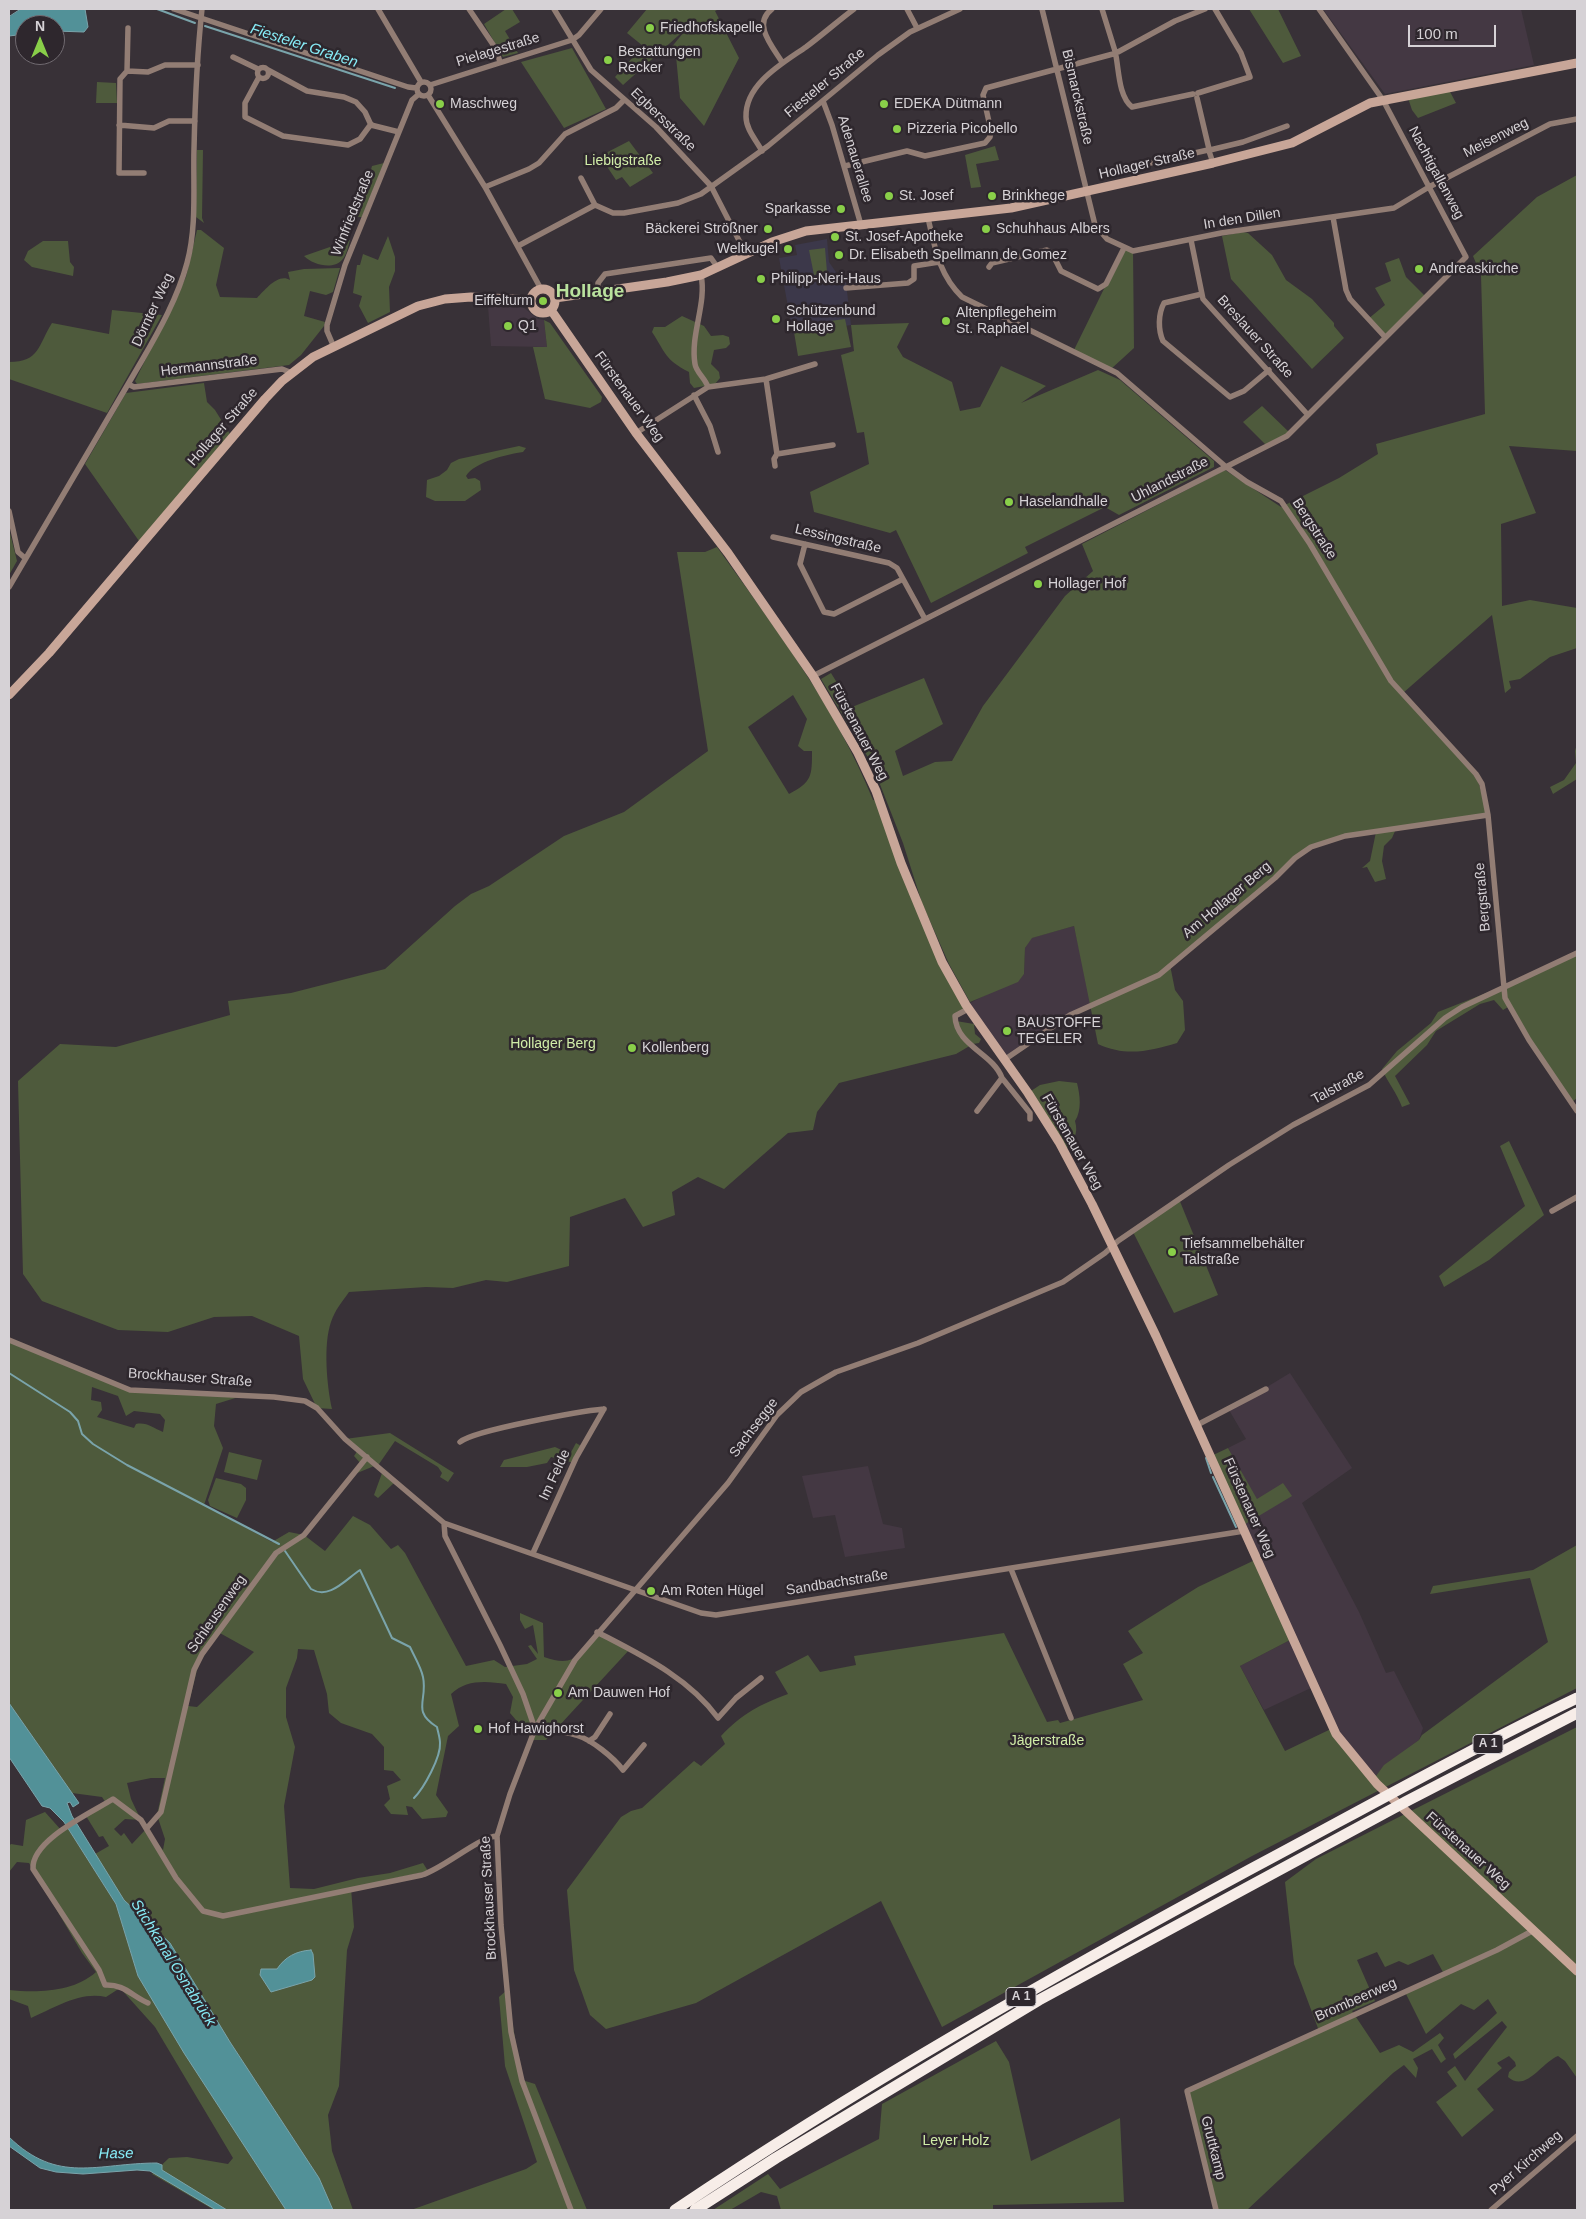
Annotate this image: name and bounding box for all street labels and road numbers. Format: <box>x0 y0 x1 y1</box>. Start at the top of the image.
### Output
street label: Pielagestraße <box>454 29 542 71</box>
street label: Fiesteler Straße <box>781 45 869 121</box>
street label: Bismarckstraße <box>1058 48 1096 146</box>
street label: Egbersstraße <box>627 85 699 155</box>
street label: Adenauerallee <box>834 113 876 205</box>
street label: Meisenweg <box>1461 114 1531 162</box>
street label: Nachtigallenweg <box>1404 124 1468 222</box>
street label: Hollager Straße <box>1097 145 1197 183</box>
street label: Winfriedstraße <box>328 168 378 258</box>
street label: In den Dillen <box>1202 205 1282 233</box>
street label: Dörnter Weg <box>129 271 177 349</box>
street label: Breslauer Straße <box>1213 292 1297 382</box>
street label: Fürstenauer Weg <box>590 348 668 446</box>
street label: Hermannstraße <box>160 352 258 380</box>
street label: Hollager Straße <box>185 384 261 470</box>
street label: Uhlandstraße <box>1129 453 1211 507</box>
street label: Bergstraße <box>1288 495 1340 563</box>
street label: Lessingstraße <box>793 521 883 557</box>
street label: Fürstenauer Weg <box>826 680 892 784</box>
street label: Am Hollager Berg <box>1179 858 1275 942</box>
street label: Bergstraße <box>1472 862 1494 932</box>
street label: Talstraße <box>1309 1066 1367 1108</box>
street label: Fürstenauer Weg <box>1038 1091 1106 1193</box>
street label: Brockhauser Straße <box>127 1365 253 1391</box>
street label: Sachsegge <box>726 1395 782 1461</box>
street label: Im Felde <box>536 1447 574 1503</box>
street label: Fürstenauer Weg <box>1219 1455 1279 1561</box>
street label: Sandbachstraße <box>785 1567 889 1599</box>
street label: Schleusenweg <box>184 1572 250 1656</box>
road number: A 1 <box>1473 1735 1503 1754</box>
street label: Fürstenauer Weg <box>1422 1809 1514 1893</box>
street label: Brockhauser Straße <box>477 1835 501 1961</box>
street label: Brombeerweg <box>1313 1975 1399 2025</box>
road number: A 1 <box>1006 1988 1036 2006</box>
street label: Gruttkamp <box>1197 2114 1229 2182</box>
street label: Pyer Kirchweg <box>1486 2127 1566 2199</box>

